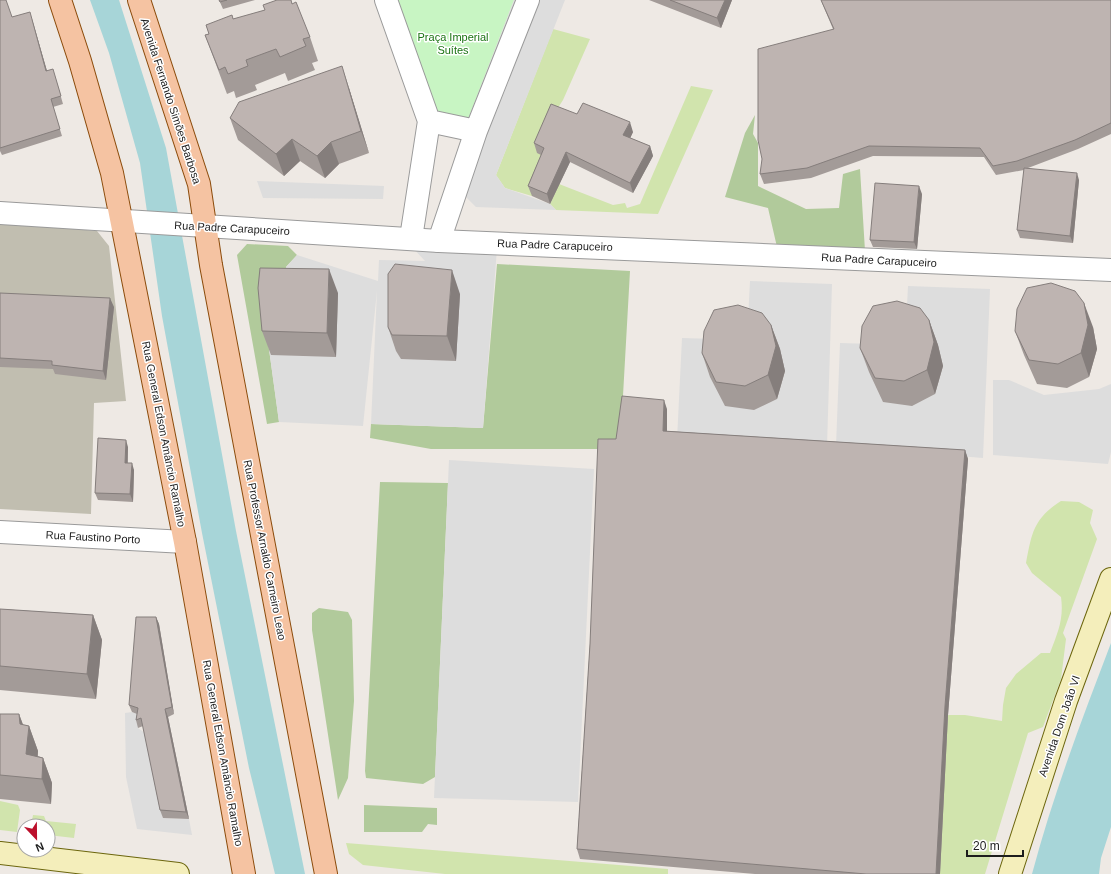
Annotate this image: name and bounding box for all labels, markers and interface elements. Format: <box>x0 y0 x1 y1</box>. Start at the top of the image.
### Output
street label: Avenida Fernando Simões Barbosa <box>138 17 204 186</box>
park label: Praça Imperial Suítes <box>418 31 488 56</box>
street label: Rua Padre Carapuceiro <box>174 219 290 237</box>
street label: Rua Padre Carapuceiro <box>497 237 613 253</box>
street label: Rua Padre Carapuceiro <box>821 251 937 269</box>
street label: Rua General Edson Amâncio Ramalho <box>140 340 188 528</box>
street label: Rua Professor Arnaldo Carneiro Leao <box>242 459 288 641</box>
street label: Rua Faustino Porto <box>45 529 141 545</box>
street label: Rua General Edson Amâncio Ramalho <box>201 659 245 847</box>
street label: Avenida Dom João VI <box>1036 674 1082 778</box>
north arrow <box>16 818 56 858</box>
scale bar <box>967 832 1023 858</box>
text: 20 m <box>973 839 1000 853</box>
text: N <box>34 840 46 854</box>

